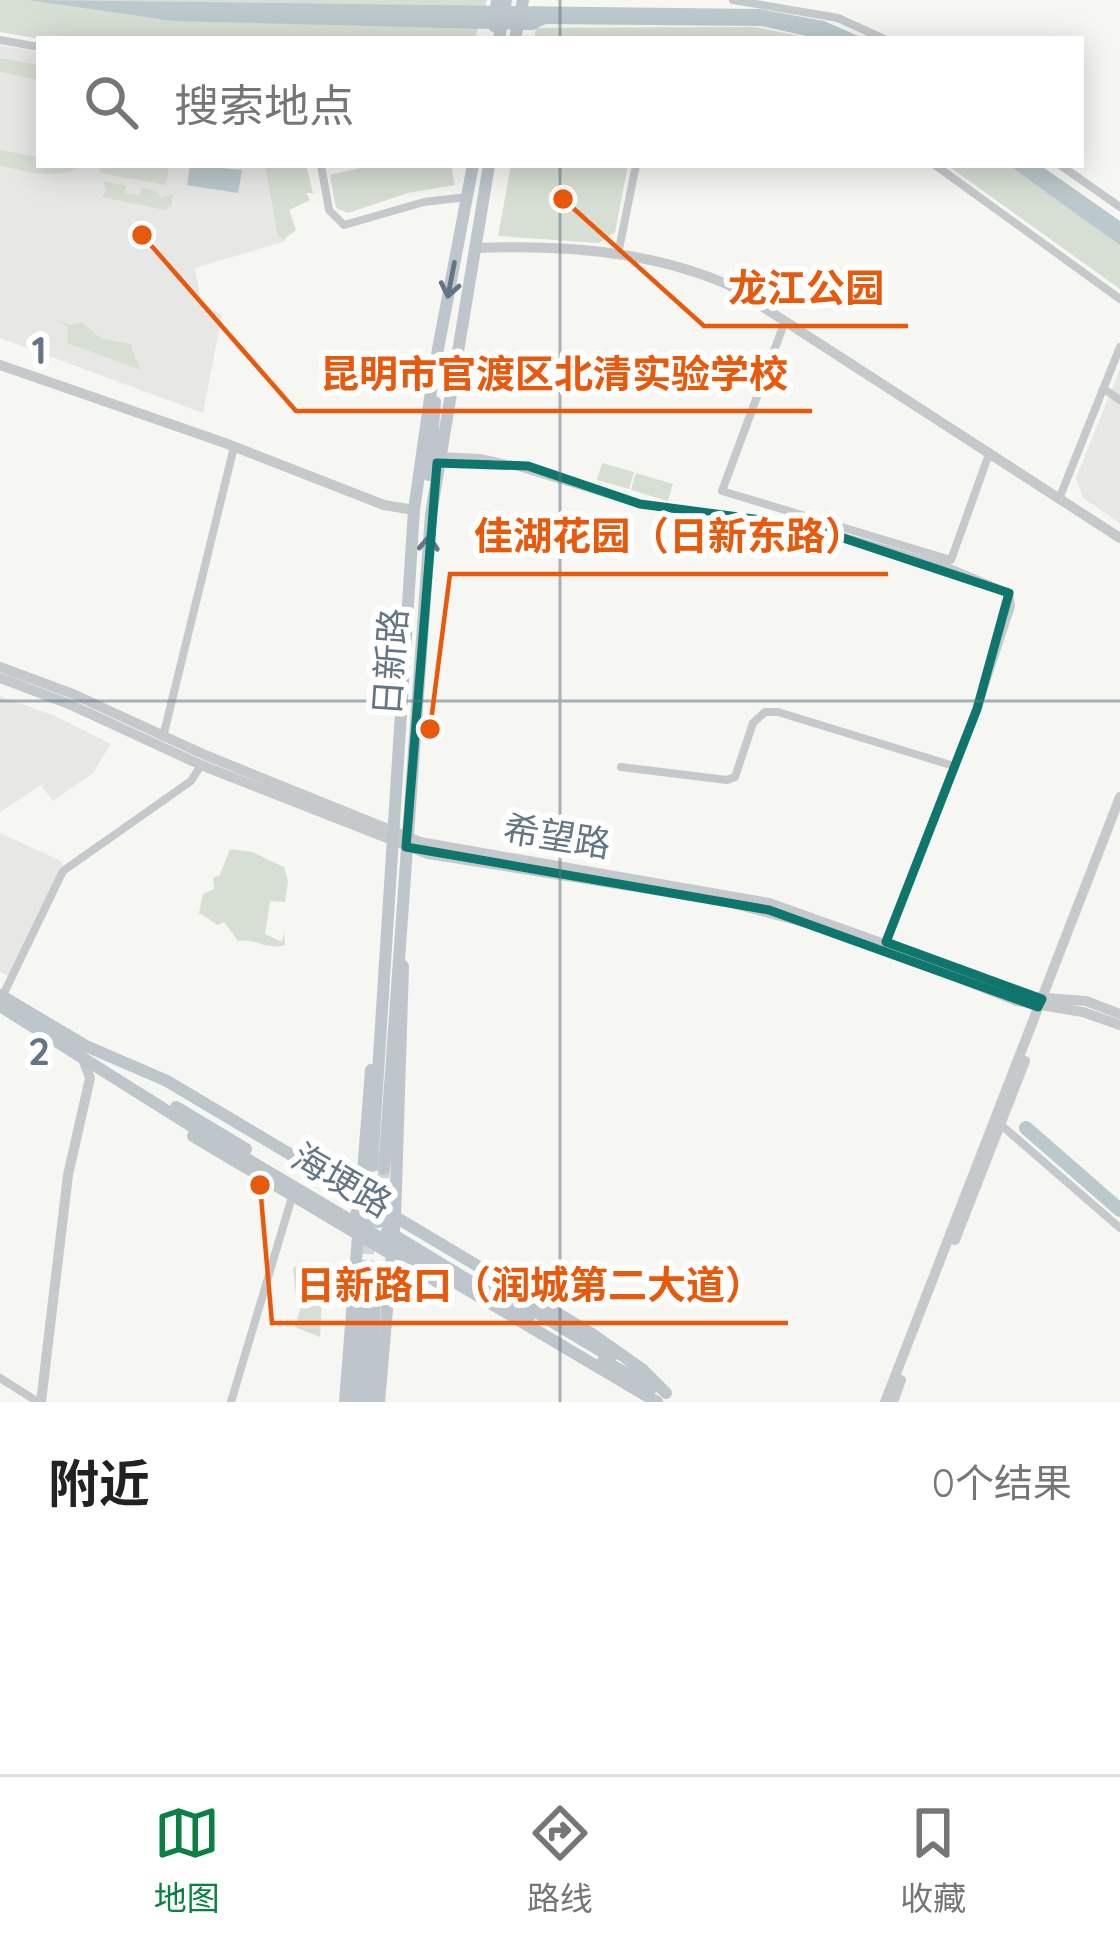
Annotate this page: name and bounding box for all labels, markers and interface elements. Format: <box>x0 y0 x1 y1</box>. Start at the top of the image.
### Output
search box <box>36 36 1084 168</box>
icon: search <box>78 69 144 135</box>
text: 搜索地点 <box>174 77 354 133</box>
callout: 龙江公园 <box>704 251 908 326</box>
one-way arrow <box>439 260 461 299</box>
text: 龙江公园 <box>728 263 884 312</box>
text: 1 <box>31 325 47 374</box>
callout: 昆明市官渡区北清实验学校 <box>296 336 812 411</box>
text: 昆明市官渡区北清实验学校 <box>320 349 788 398</box>
callout: 佳湖花园（日新东路） <box>450 499 888 574</box>
text: 佳湖花园（日新东路） <box>474 511 864 560</box>
one-way arrow <box>417 534 440 573</box>
street label: 日新路 <box>363 607 416 717</box>
street label: 希望路 <box>500 805 614 866</box>
text: 2 <box>28 1026 50 1075</box>
street label: 海埂路 <box>284 1133 400 1226</box>
callout: 日新路口（润城第二大道） <box>272 1248 788 1323</box>
text: 日新路口（润城第二大道） <box>296 1260 764 1309</box>
text: 附近 <box>48 1451 150 1515</box>
text: 0个结果 <box>932 1458 1072 1507</box>
tab: 地图 <box>154 1800 220 1920</box>
tab: 路线 <box>527 1800 593 1920</box>
tab: 收藏 <box>900 1800 966 1920</box>

